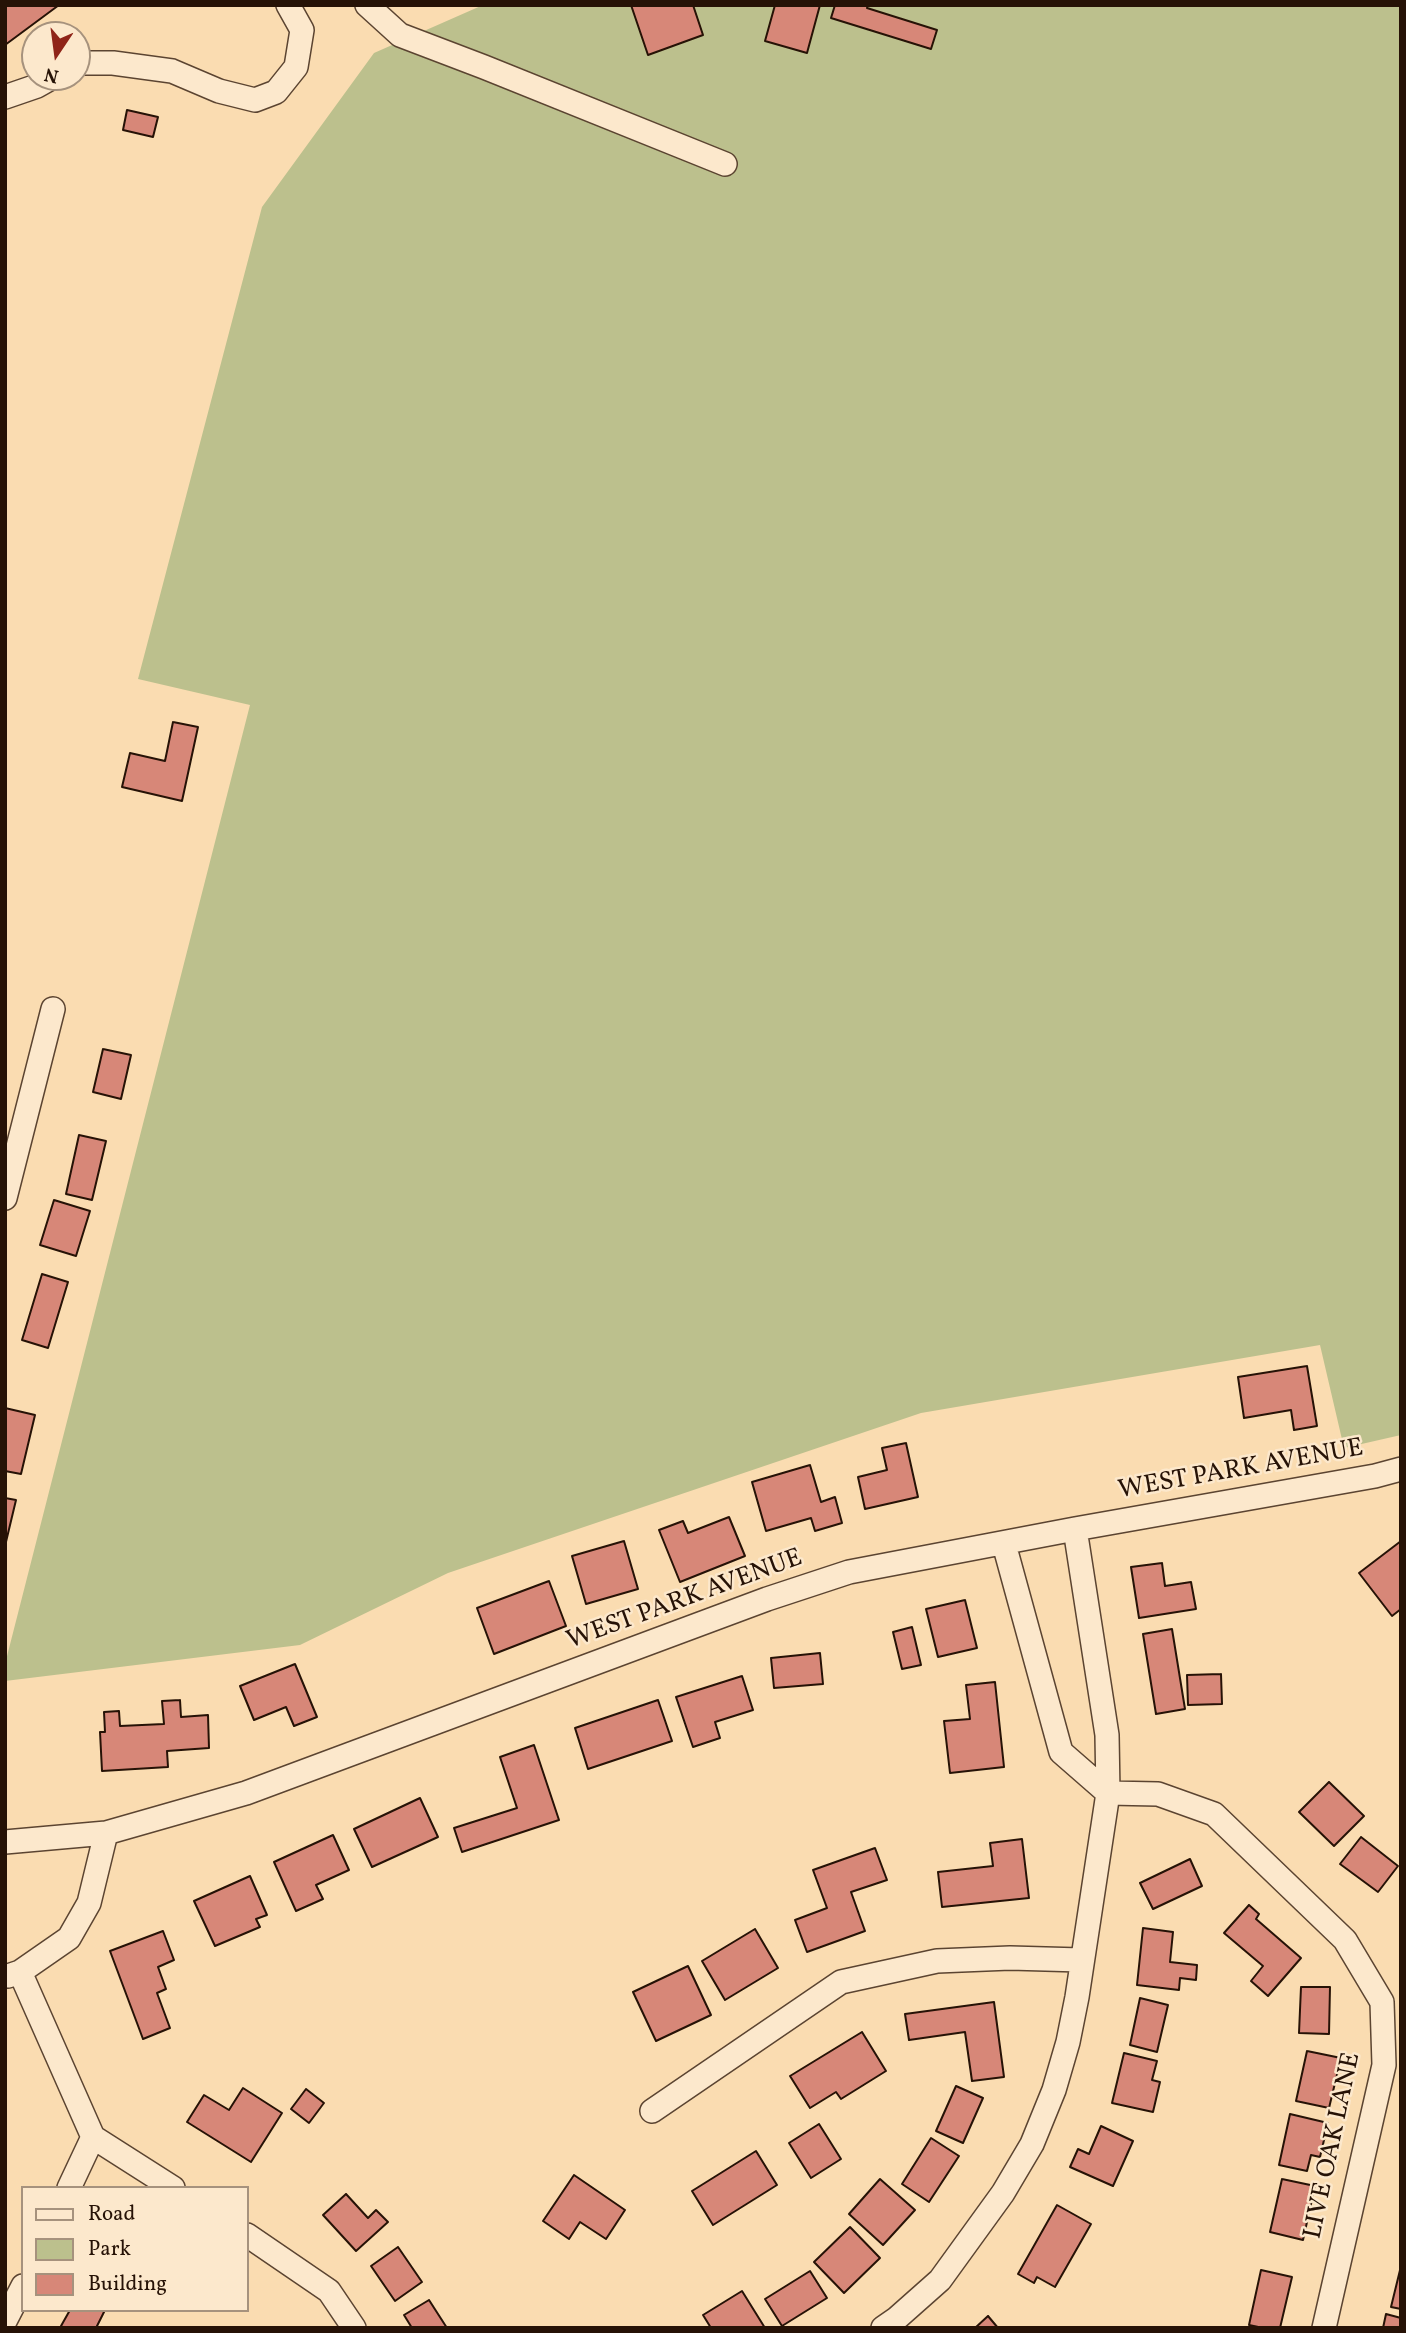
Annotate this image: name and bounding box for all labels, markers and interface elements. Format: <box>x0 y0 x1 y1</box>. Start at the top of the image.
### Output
north arrow <box>21 21 91 91</box>
text: N <box>42 60 61 89</box>
street label: WEST PARK AVENUE <box>1116 1434 1366 1508</box>
street label: WEST PARK AVENUE <box>563 1544 807 1658</box>
street label: LIVE OAK LANE <box>1299 2050 1369 2242</box>
legend <box>21 2186 248 2312</box>
text: Road <box>88 2200 135 2229</box>
text: Park <box>88 2235 131 2264</box>
text: Building <box>88 2270 167 2299</box>

